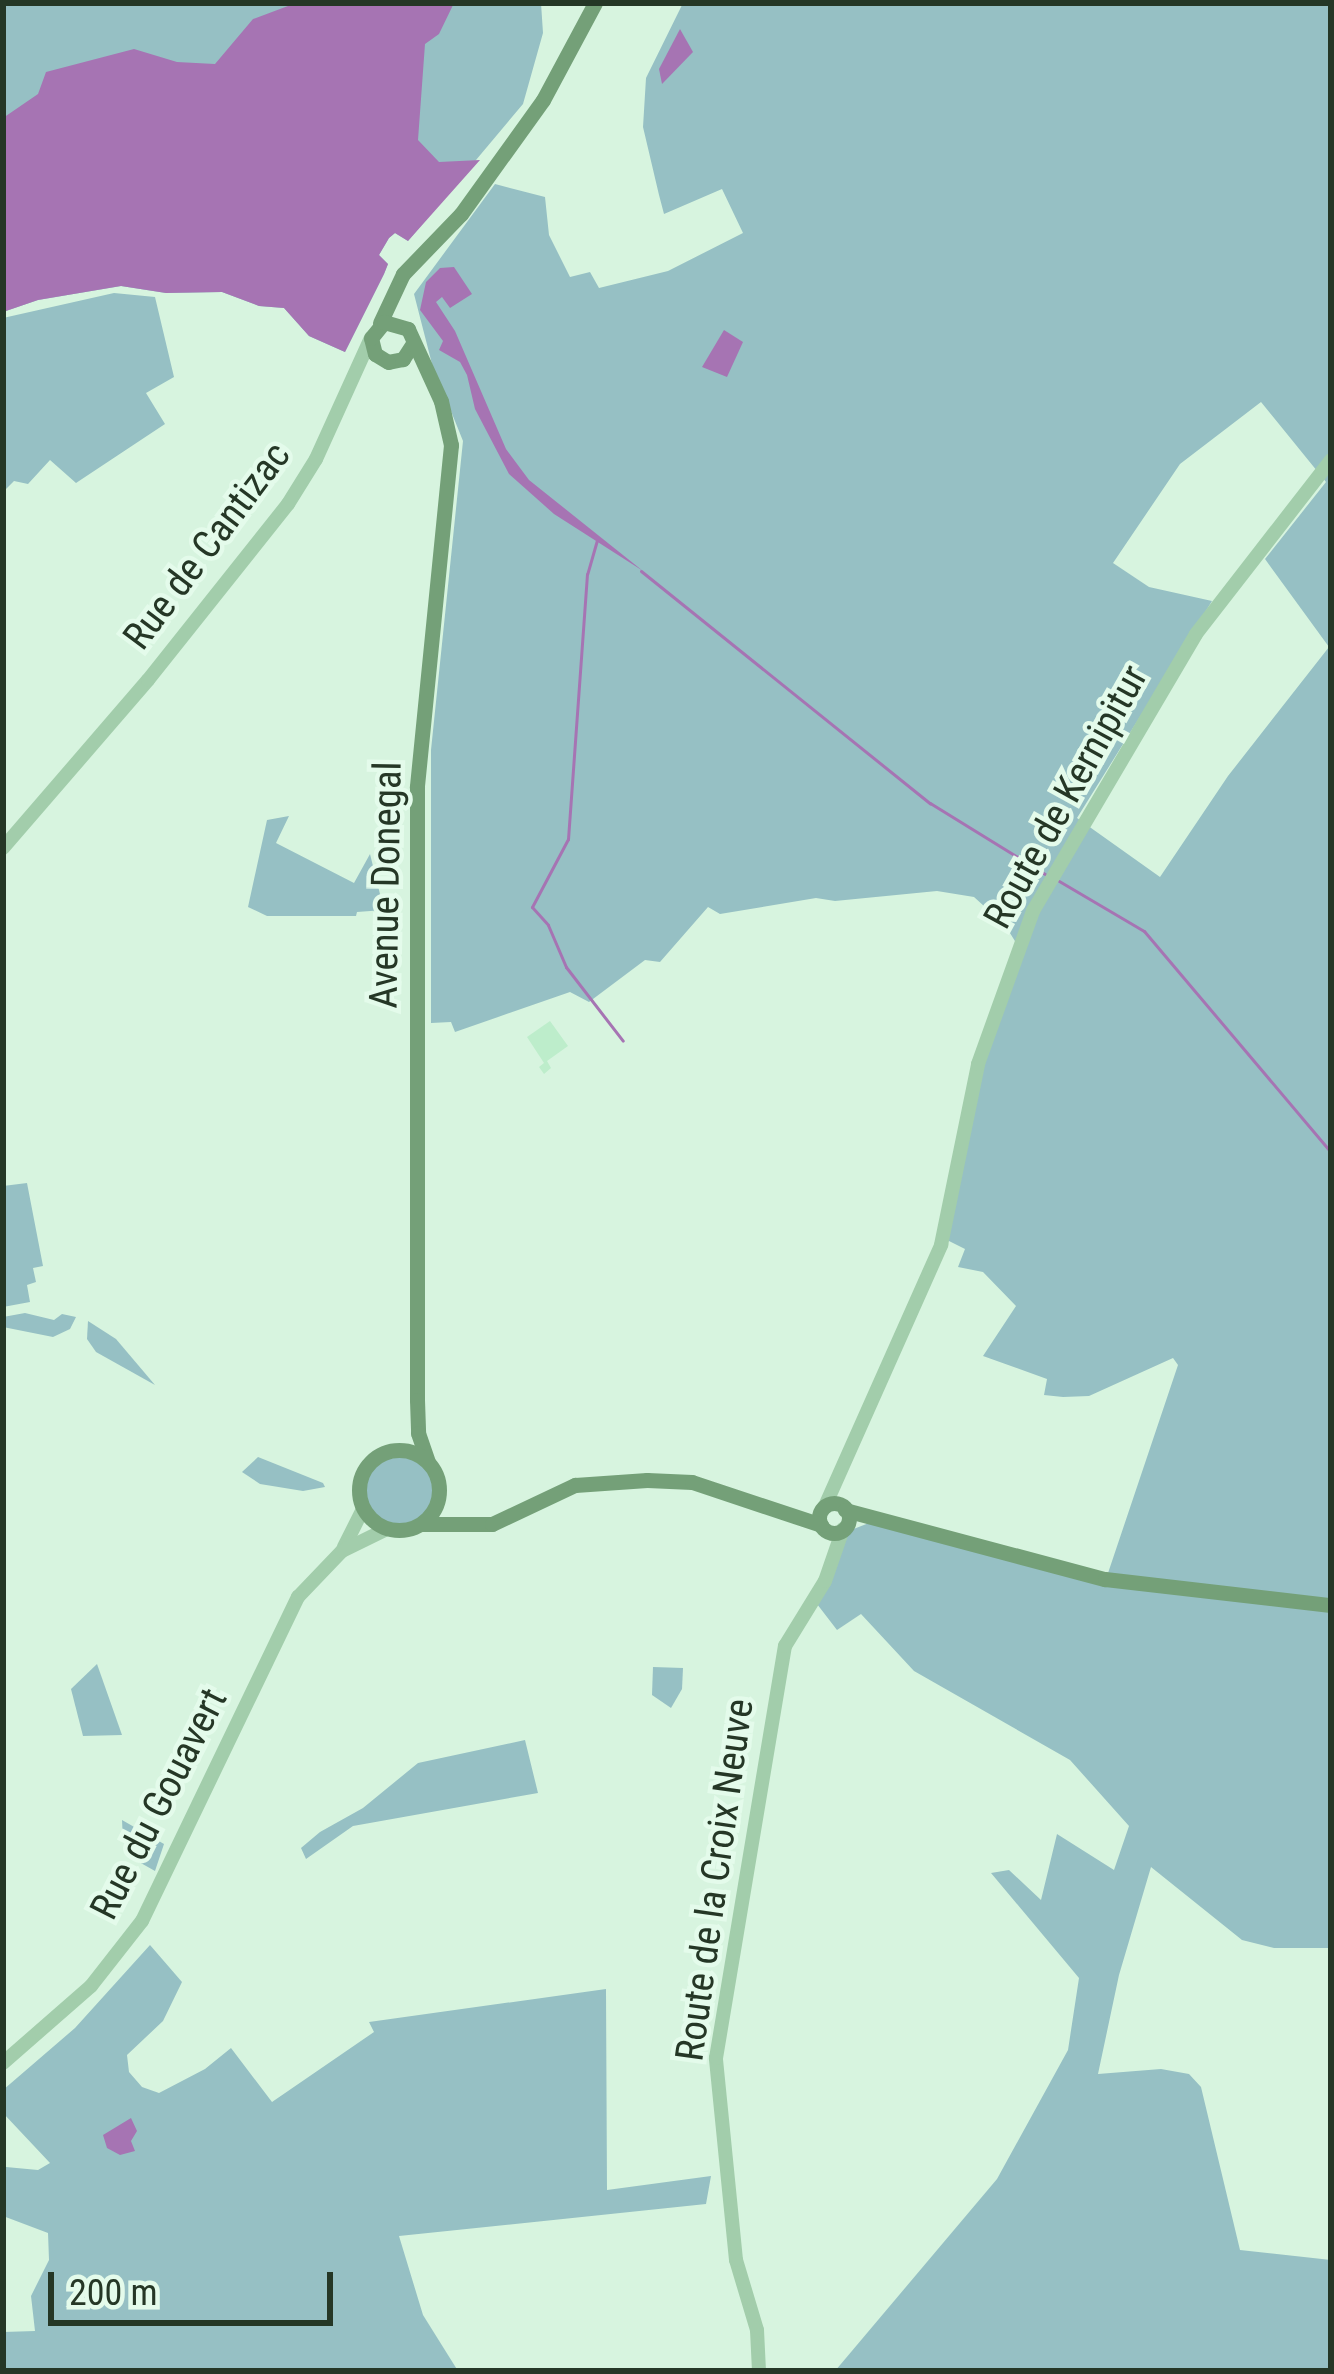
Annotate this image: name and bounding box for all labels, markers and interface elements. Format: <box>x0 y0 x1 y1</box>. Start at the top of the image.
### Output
street label: Rue de Cantizac <box>114 433 300 659</box>
street label: Route de Kernipitur <box>974 657 1158 937</box>
street label: Avenue Donegal <box>360 761 412 1009</box>
street label: Rue du Gouavert <box>81 1681 237 1927</box>
street label: Route de la Croix Neuve <box>666 1696 764 2064</box>
scale bar <box>54 2248 339 2322</box>
text: 200 m <box>69 2272 158 2314</box>

